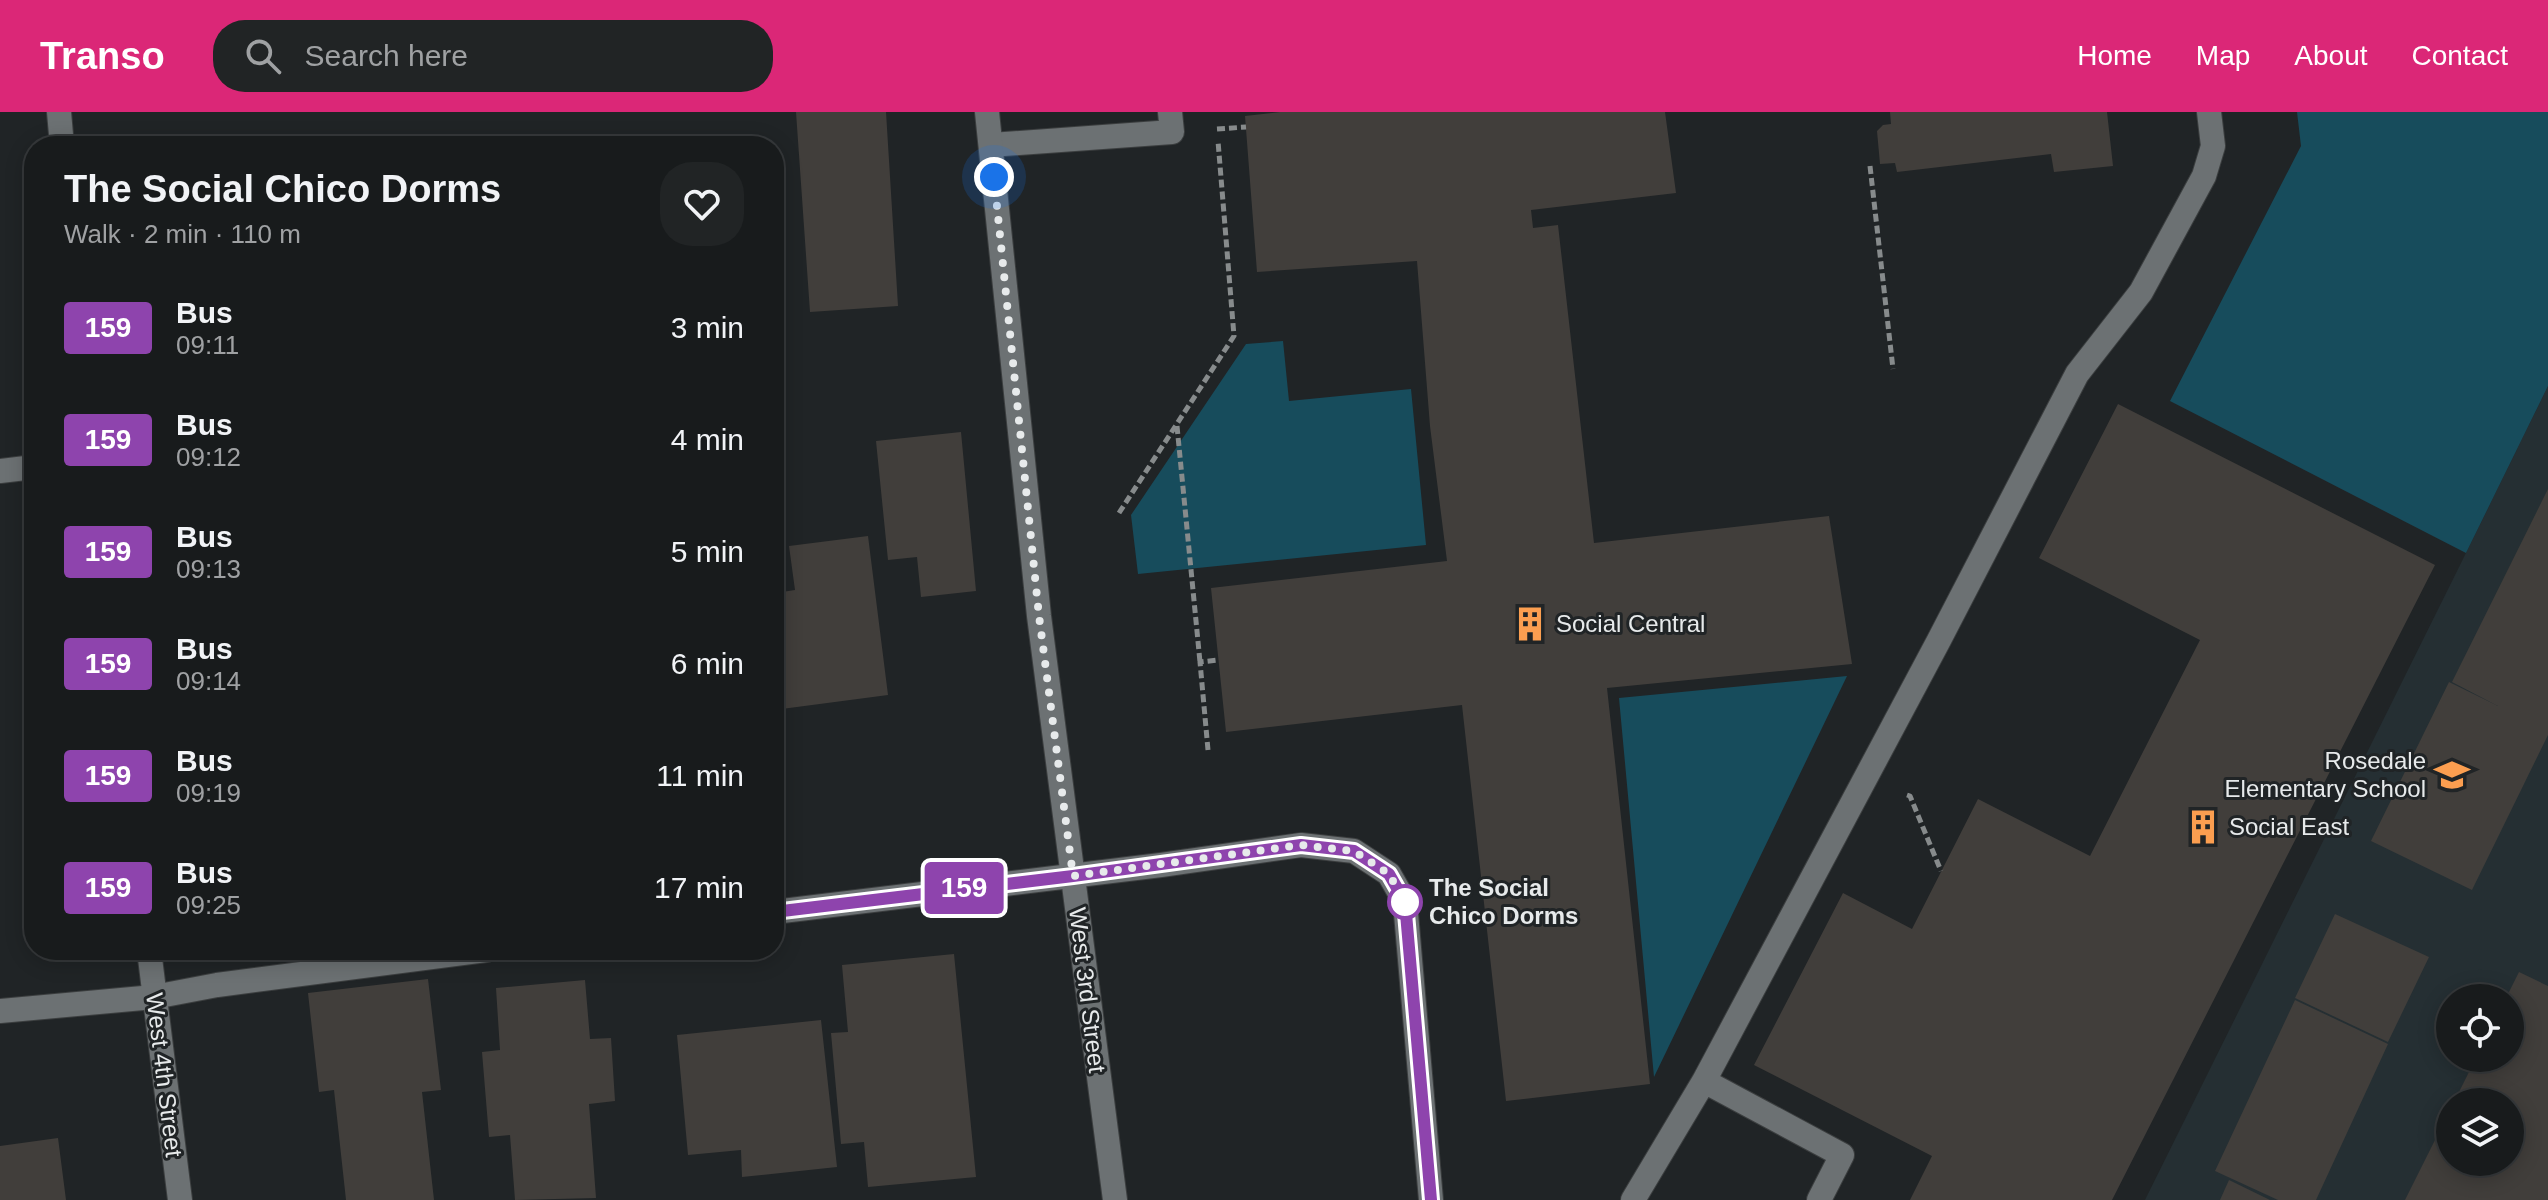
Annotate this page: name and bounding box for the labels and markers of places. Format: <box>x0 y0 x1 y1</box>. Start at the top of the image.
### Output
building icon: Social Central <box>1511 605 1549 643</box>
place label: Social Central <box>1556 610 1705 637</box>
place label: Rosedale Elementary School <box>2225 747 2426 802</box>
school or university icon: Rosedale Elementary School <box>2433 756 2471 794</box>
building icon: Social East <box>2184 808 2222 846</box>
place label: Social East <box>2229 813 2349 840</box>
place label: The Social Chico Dorms <box>1429 874 1578 929</box>
marker: The Social Chico Dorms <box>1388 885 1422 919</box>

